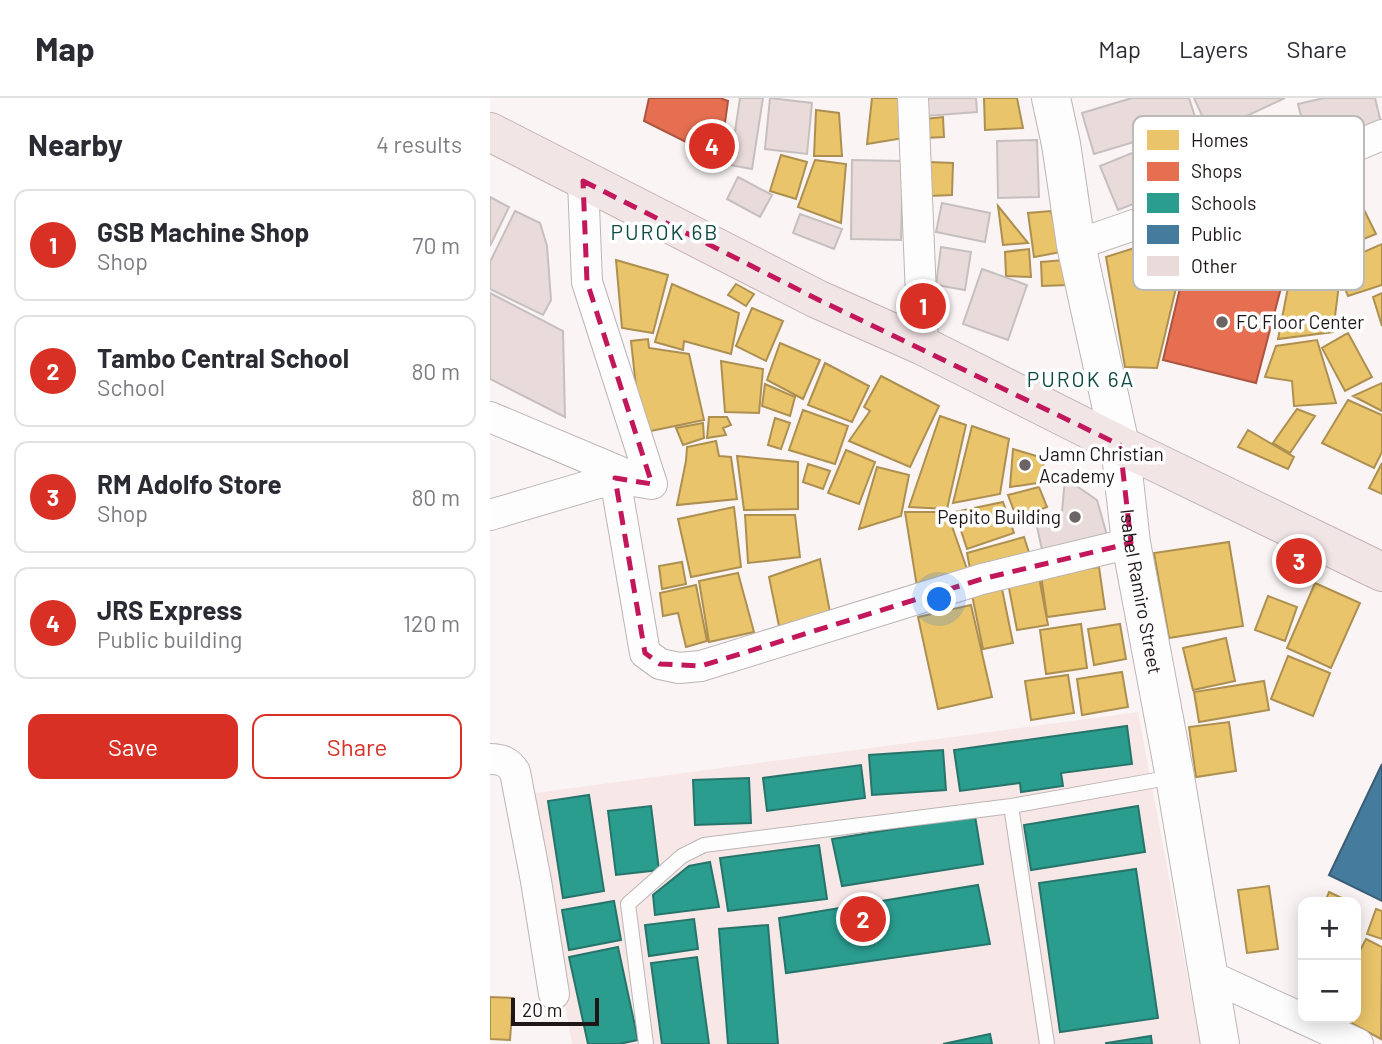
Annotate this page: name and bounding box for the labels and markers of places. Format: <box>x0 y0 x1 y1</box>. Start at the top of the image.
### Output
pin: 4 <box>689 120 735 172</box>
pin: 1 <box>900 280 946 332</box>
place label: FC Floor Center <box>1236 310 1364 333</box>
marker: FC Floor Center <box>1214 314 1230 330</box>
place label: Jamn Christian Academy <box>1039 442 1164 487</box>
marker: Jamn Christian Academy <box>1017 457 1033 473</box>
place label: Pepito Building <box>937 505 1061 528</box>
marker: Pepito Building <box>1067 509 1083 525</box>
pin: 3 <box>1276 535 1322 587</box>
pin: 2 <box>840 893 886 945</box>

